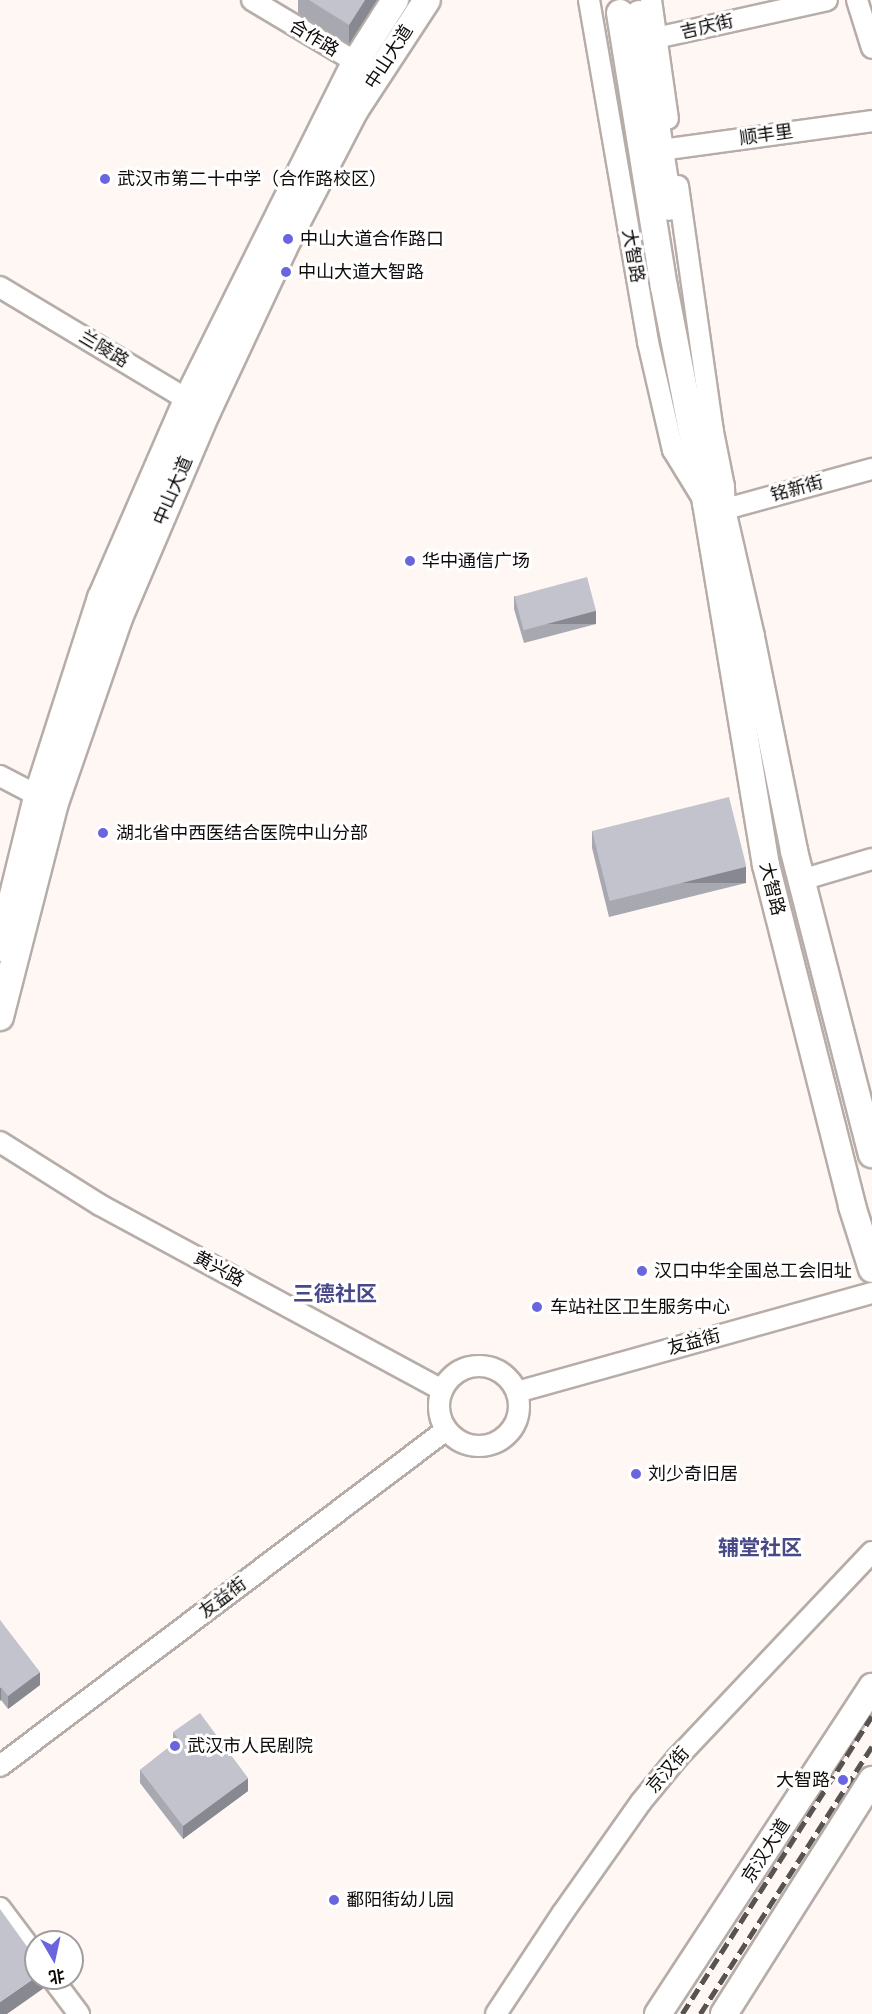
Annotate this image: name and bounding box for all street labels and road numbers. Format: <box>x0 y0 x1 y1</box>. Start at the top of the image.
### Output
street label: 吉庆街 <box>678 10 736 44</box>
street label: 合作路 <box>285 15 343 61</box>
street label: 中山大道 <box>360 21 418 93</box>
street label: 顺丰里 <box>738 121 794 149</box>
street label: 大智路 <box>618 228 648 284</box>
street label: 兰陵路 <box>75 326 133 372</box>
street label: 中山大道 <box>149 454 197 528</box>
street label: 铭新街 <box>768 472 826 506</box>
street label: 大智路 <box>755 860 789 918</box>
street label: 黄兴路 <box>190 1247 248 1291</box>
street label: 友益街 <box>665 1325 723 1359</box>
street label: 友益街 <box>195 1573 251 1623</box>
street label: 京汉街 <box>642 1743 694 1797</box>
street label: 京汉大道 <box>737 1815 795 1887</box>

